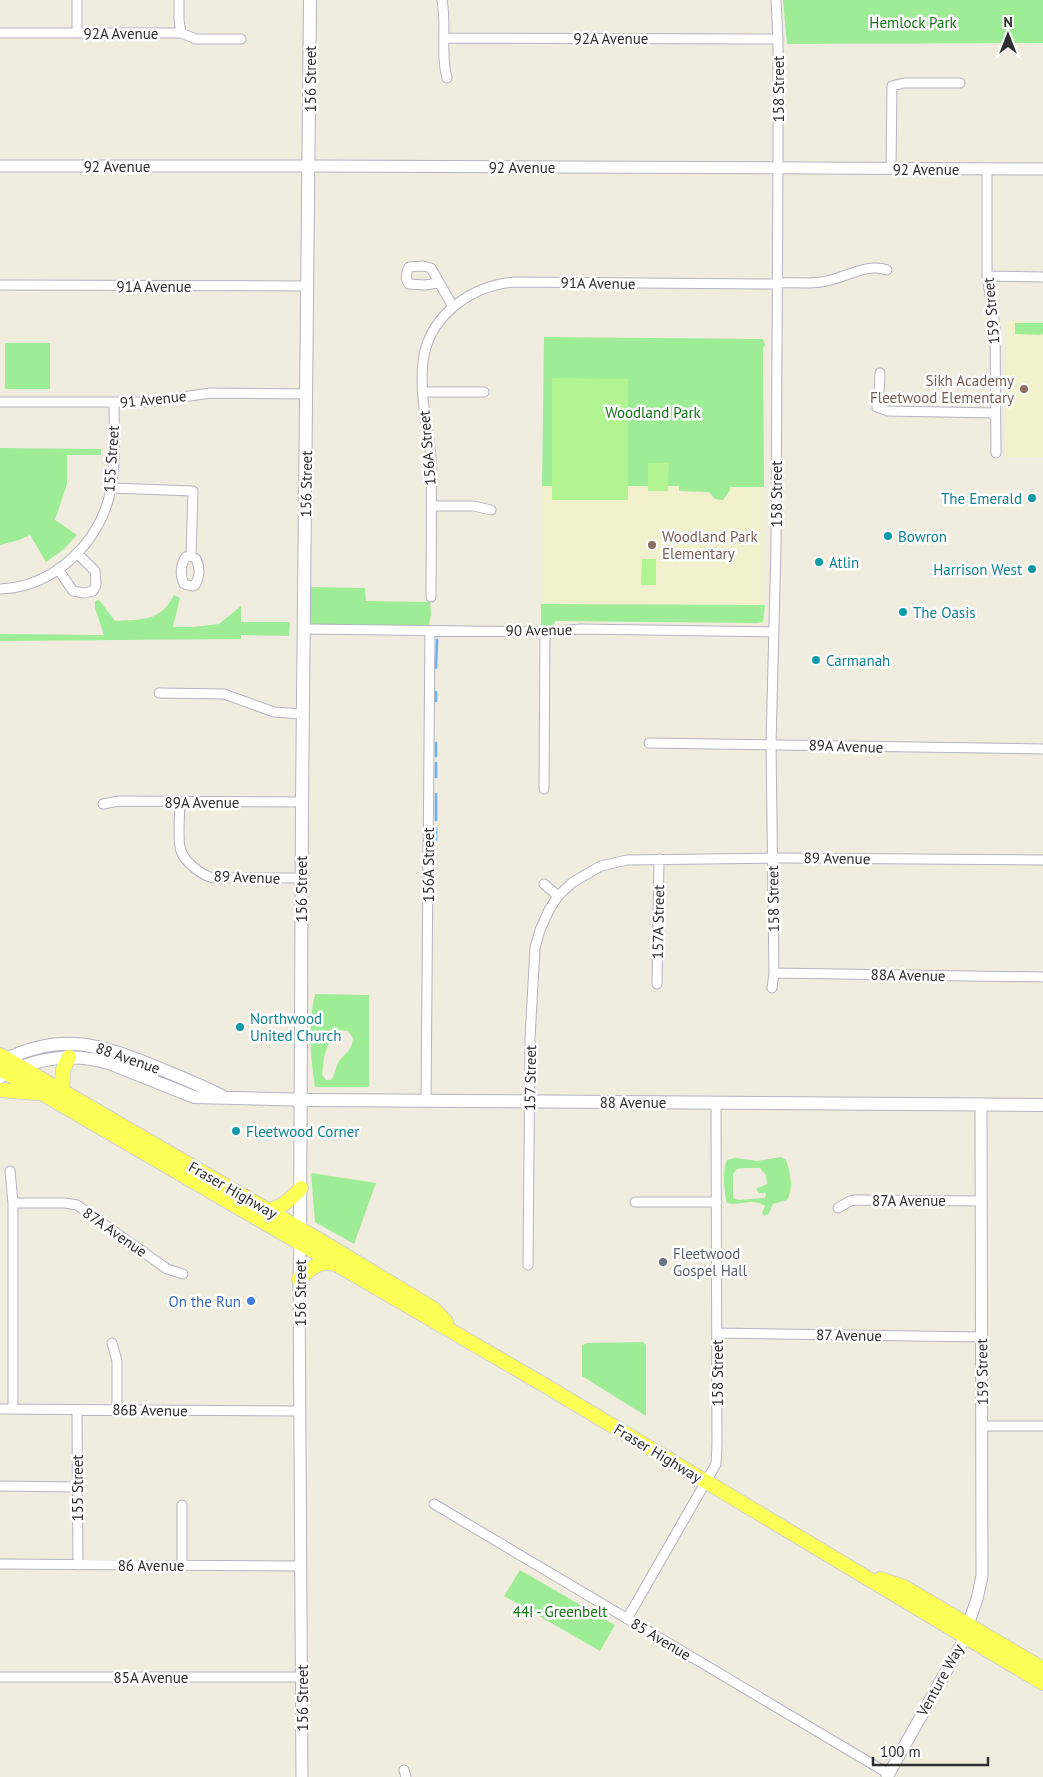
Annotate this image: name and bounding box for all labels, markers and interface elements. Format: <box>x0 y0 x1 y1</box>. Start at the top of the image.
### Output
north arrow <box>983 10 1033 60</box>
park label: Hemlock Park <box>869 13 958 32</box>
text: N <box>1003 13 1013 31</box>
street label: 92A Avenue <box>84 24 158 43</box>
street label: 92A Avenue <box>574 29 648 48</box>
street label: 156 Street <box>301 46 320 112</box>
street label: 158 Street <box>769 56 788 122</box>
street label: 92 Avenue <box>84 157 150 176</box>
street label: 92 Avenue <box>489 158 555 177</box>
street label: 92 Avenue <box>893 160 959 179</box>
street label: 91A Avenue <box>560 273 636 293</box>
street label: 91A Avenue <box>117 277 191 296</box>
street label: 159 Street <box>979 277 1003 345</box>
place label: Sikh Academy Fleetwood Elementary <box>870 371 1014 407</box>
marker: Sikh Academy Fleetwood Elementary <box>1018 383 1030 395</box>
street label: 91 Avenue <box>119 386 187 412</box>
park label: Woodland Park <box>605 403 702 422</box>
street label: 156A Street <box>414 410 440 486</box>
street label: 155 Street <box>99 425 123 493</box>
street label: 156 Street <box>296 450 316 518</box>
street label: 158 Street <box>767 461 786 527</box>
place label: The Emerald <box>941 489 1022 508</box>
marker: The Emerald <box>1026 492 1038 504</box>
place label: Woodland Park Elementary <box>662 527 758 563</box>
place label: Bowron <box>898 527 947 546</box>
marker: Bowron <box>882 530 894 542</box>
marker: Woodland Park Elementary <box>646 539 658 551</box>
place label: Atlin <box>829 553 859 572</box>
marker: Atlin <box>813 556 825 568</box>
place label: Harrison West <box>933 560 1022 579</box>
marker: Harrison West <box>1026 563 1038 575</box>
place label: The Oasis <box>913 603 976 622</box>
marker: The Oasis <box>897 606 909 618</box>
street label: 90 Avenue <box>505 620 573 640</box>
place label: Carmanah <box>826 651 890 670</box>
marker: Carmanah <box>810 654 822 666</box>
street label: 89A Avenue <box>808 735 884 757</box>
street label: 89A Avenue <box>165 793 239 812</box>
street label: 156A Street <box>419 827 438 903</box>
street label: 89 Avenue <box>803 848 871 868</box>
street label: 156 Street <box>292 856 311 922</box>
street label: 158 Street <box>763 865 783 933</box>
street label: 89 Avenue <box>213 866 281 888</box>
street label: 157A Street <box>648 885 668 959</box>
street label: 88A Avenue <box>870 965 946 985</box>
place label: Northwood United Church <box>250 1009 342 1045</box>
marker: Northwood United Church <box>234 1021 246 1033</box>
street label: 88 Avenue <box>93 1038 163 1078</box>
street label: 157 Street <box>520 1045 540 1111</box>
street label: 88 Avenue <box>600 1093 666 1112</box>
place label: Fleetwood Corner <box>246 1122 359 1141</box>
marker: Fleetwood Corner <box>230 1125 242 1137</box>
street label: Fraser Highway <box>185 1157 281 1223</box>
street label: 87A Avenue <box>872 1191 946 1210</box>
street label: 87A Avenue <box>79 1203 151 1261</box>
place label: Fleetwood Gospel Hall <box>673 1244 748 1280</box>
marker: Fleetwood Gospel Hall <box>657 1256 669 1268</box>
street label: 156 Street <box>291 1260 310 1326</box>
place label: On the Run <box>169 1292 241 1311</box>
marker: On the Run <box>245 1295 257 1307</box>
street label: 87 Avenue <box>816 1325 882 1345</box>
street label: 159 Street <box>972 1338 992 1406</box>
street label: 158 Street <box>708 1340 727 1406</box>
street label: 86B Avenue <box>112 1400 188 1420</box>
street label: Fraser Highway <box>611 1419 705 1487</box>
street label: 155 Street <box>68 1455 87 1521</box>
street label: 86 Avenue <box>118 1556 184 1575</box>
park label: 44I - Greenbelt <box>513 1602 607 1621</box>
street label: 85 Avenue <box>628 1614 694 1664</box>
street label: Venture Way <box>912 1641 968 1720</box>
street label: 156 Street <box>293 1665 312 1731</box>
street label: 85A Avenue <box>114 1668 188 1687</box>
scale bar <box>873 1734 988 1766</box>
text: 100 m <box>880 1742 921 1761</box>

